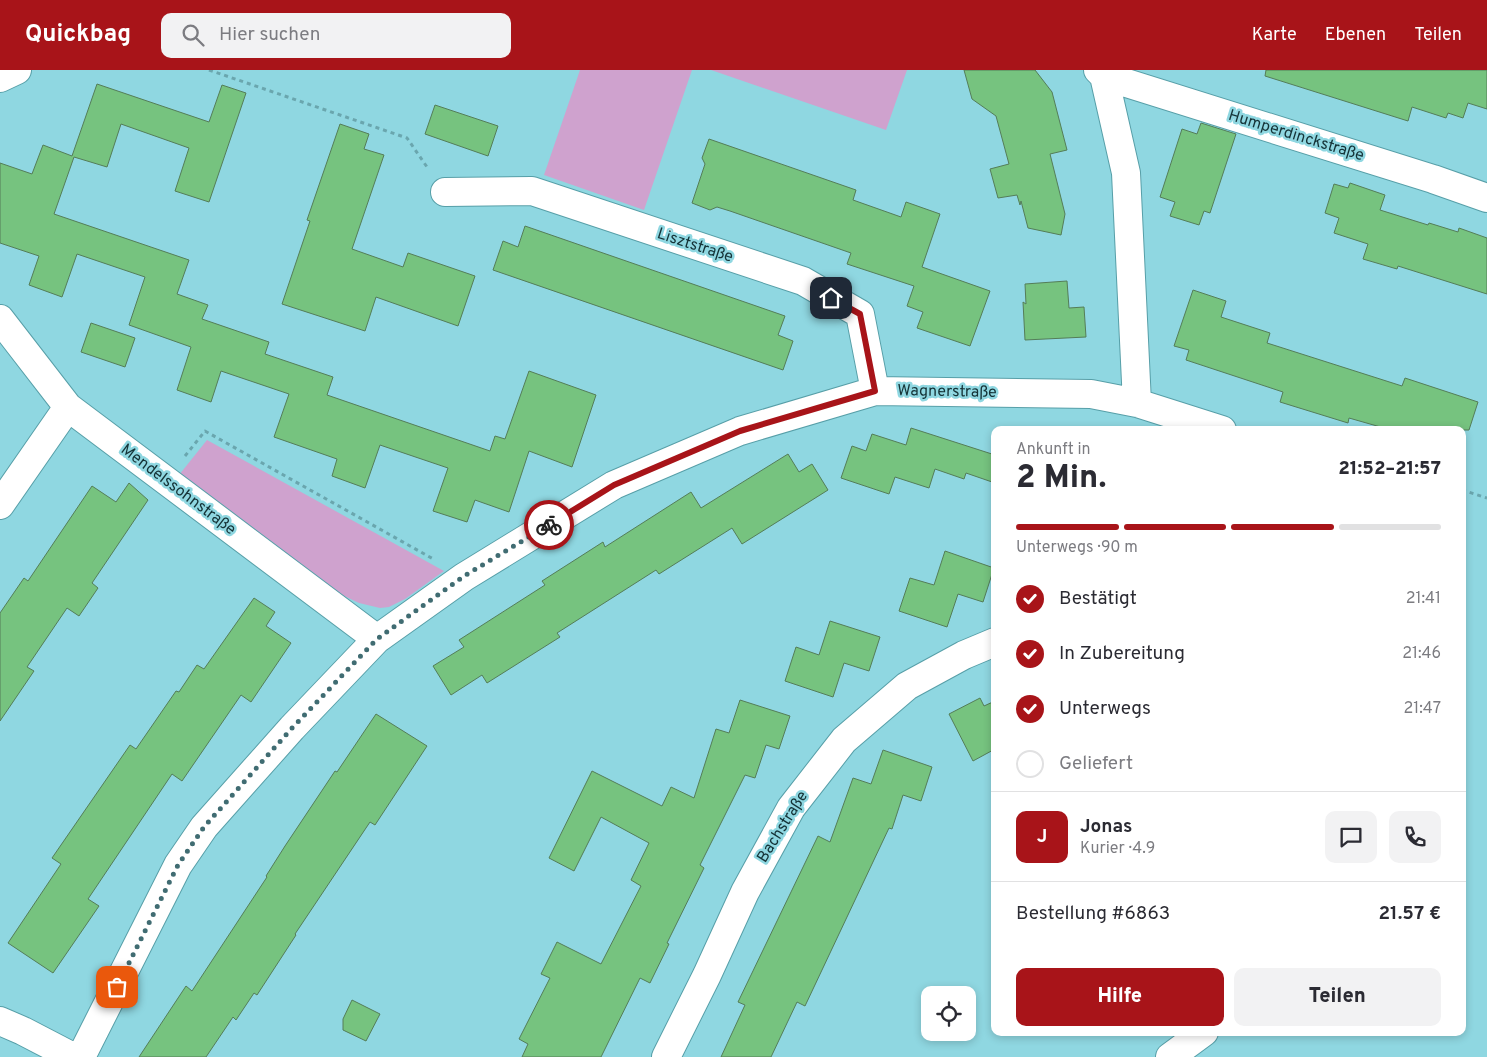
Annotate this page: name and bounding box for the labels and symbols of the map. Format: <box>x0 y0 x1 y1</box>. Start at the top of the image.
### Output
street label: Humperdinckstraße <box>1226 106 1366 166</box>
street label: Lisztstraße <box>654 224 736 268</box>
pin <box>810 277 852 319</box>
street label: Wagnerstraße <box>897 381 997 403</box>
street label: Mendelssohnstraße <box>116 440 240 540</box>
courier <box>524 500 574 550</box>
street label: Bachstraße <box>753 787 813 867</box>
pin <box>96 966 138 1008</box>

